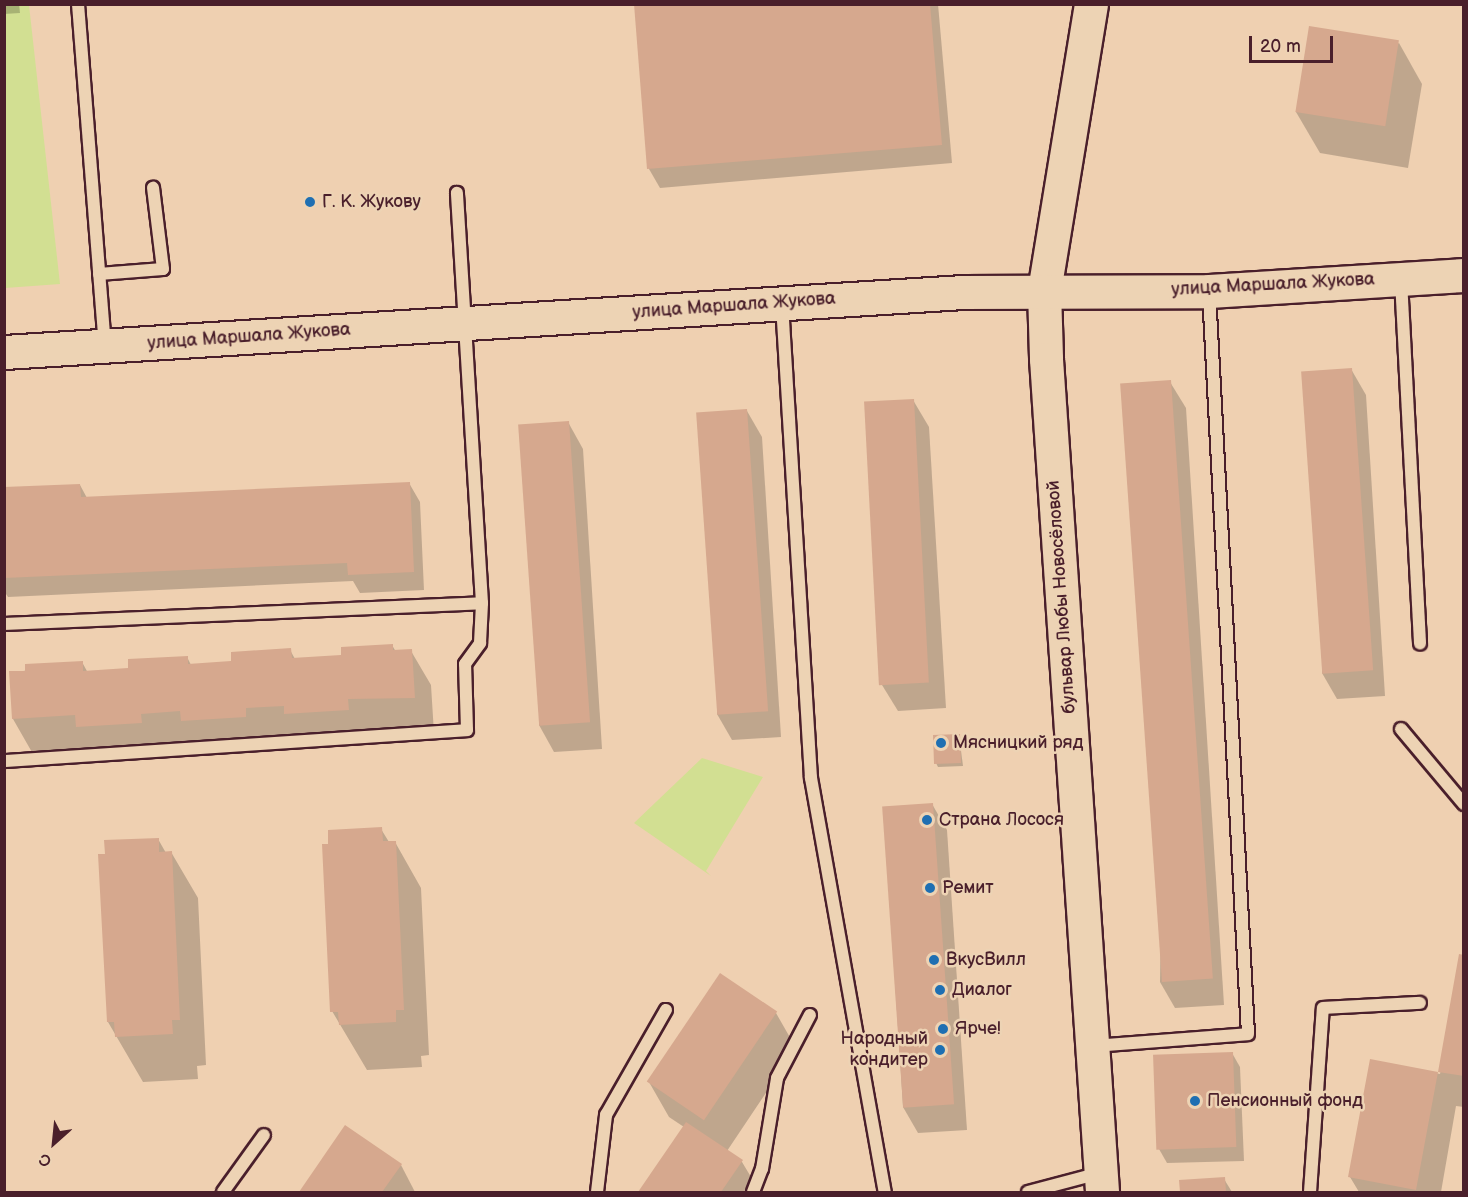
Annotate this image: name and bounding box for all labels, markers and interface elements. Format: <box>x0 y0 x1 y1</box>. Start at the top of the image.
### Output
scale bar <box>1252 24 1336 62</box>
text: 20 m <box>1260 36 1301 57</box>
place label: Г. К. Жукову <box>322 191 421 213</box>
marker: Г. К. Жукову <box>303 195 317 209</box>
street label: улица Маршала Жукова <box>1171 269 1375 301</box>
street label: улица Маршала Жукова <box>632 288 836 324</box>
street label: улица Маршала Жукова <box>147 319 351 355</box>
street label: бульвар Любы Новосёловой <box>1043 480 1081 714</box>
place label: Мясницкий ряд <box>953 732 1084 754</box>
marker: Мясницкий ряд <box>934 736 948 750</box>
place label: Страна Лосося <box>939 809 1064 831</box>
marker: Страна Лосося <box>920 813 934 827</box>
place label: Ремит <box>942 877 994 899</box>
marker: Ремит <box>923 881 937 895</box>
place label: ВкусВилл <box>946 949 1026 971</box>
marker: ВкусВилл <box>927 953 941 967</box>
place label: Диалог <box>952 979 1012 1001</box>
marker: Диалог <box>933 983 947 997</box>
place label: Ярче! <box>955 1018 1001 1040</box>
marker: Ярче! <box>936 1022 950 1036</box>
place label: Народный кондитер <box>841 1029 928 1072</box>
marker: Народный кондитер <box>933 1043 947 1057</box>
place label: Пенсионный фонд <box>1207 1090 1363 1112</box>
marker: Пенсионный фонд <box>1188 1094 1202 1108</box>
north arrow <box>24 1113 84 1173</box>
text: С <box>36 1148 55 1170</box>

